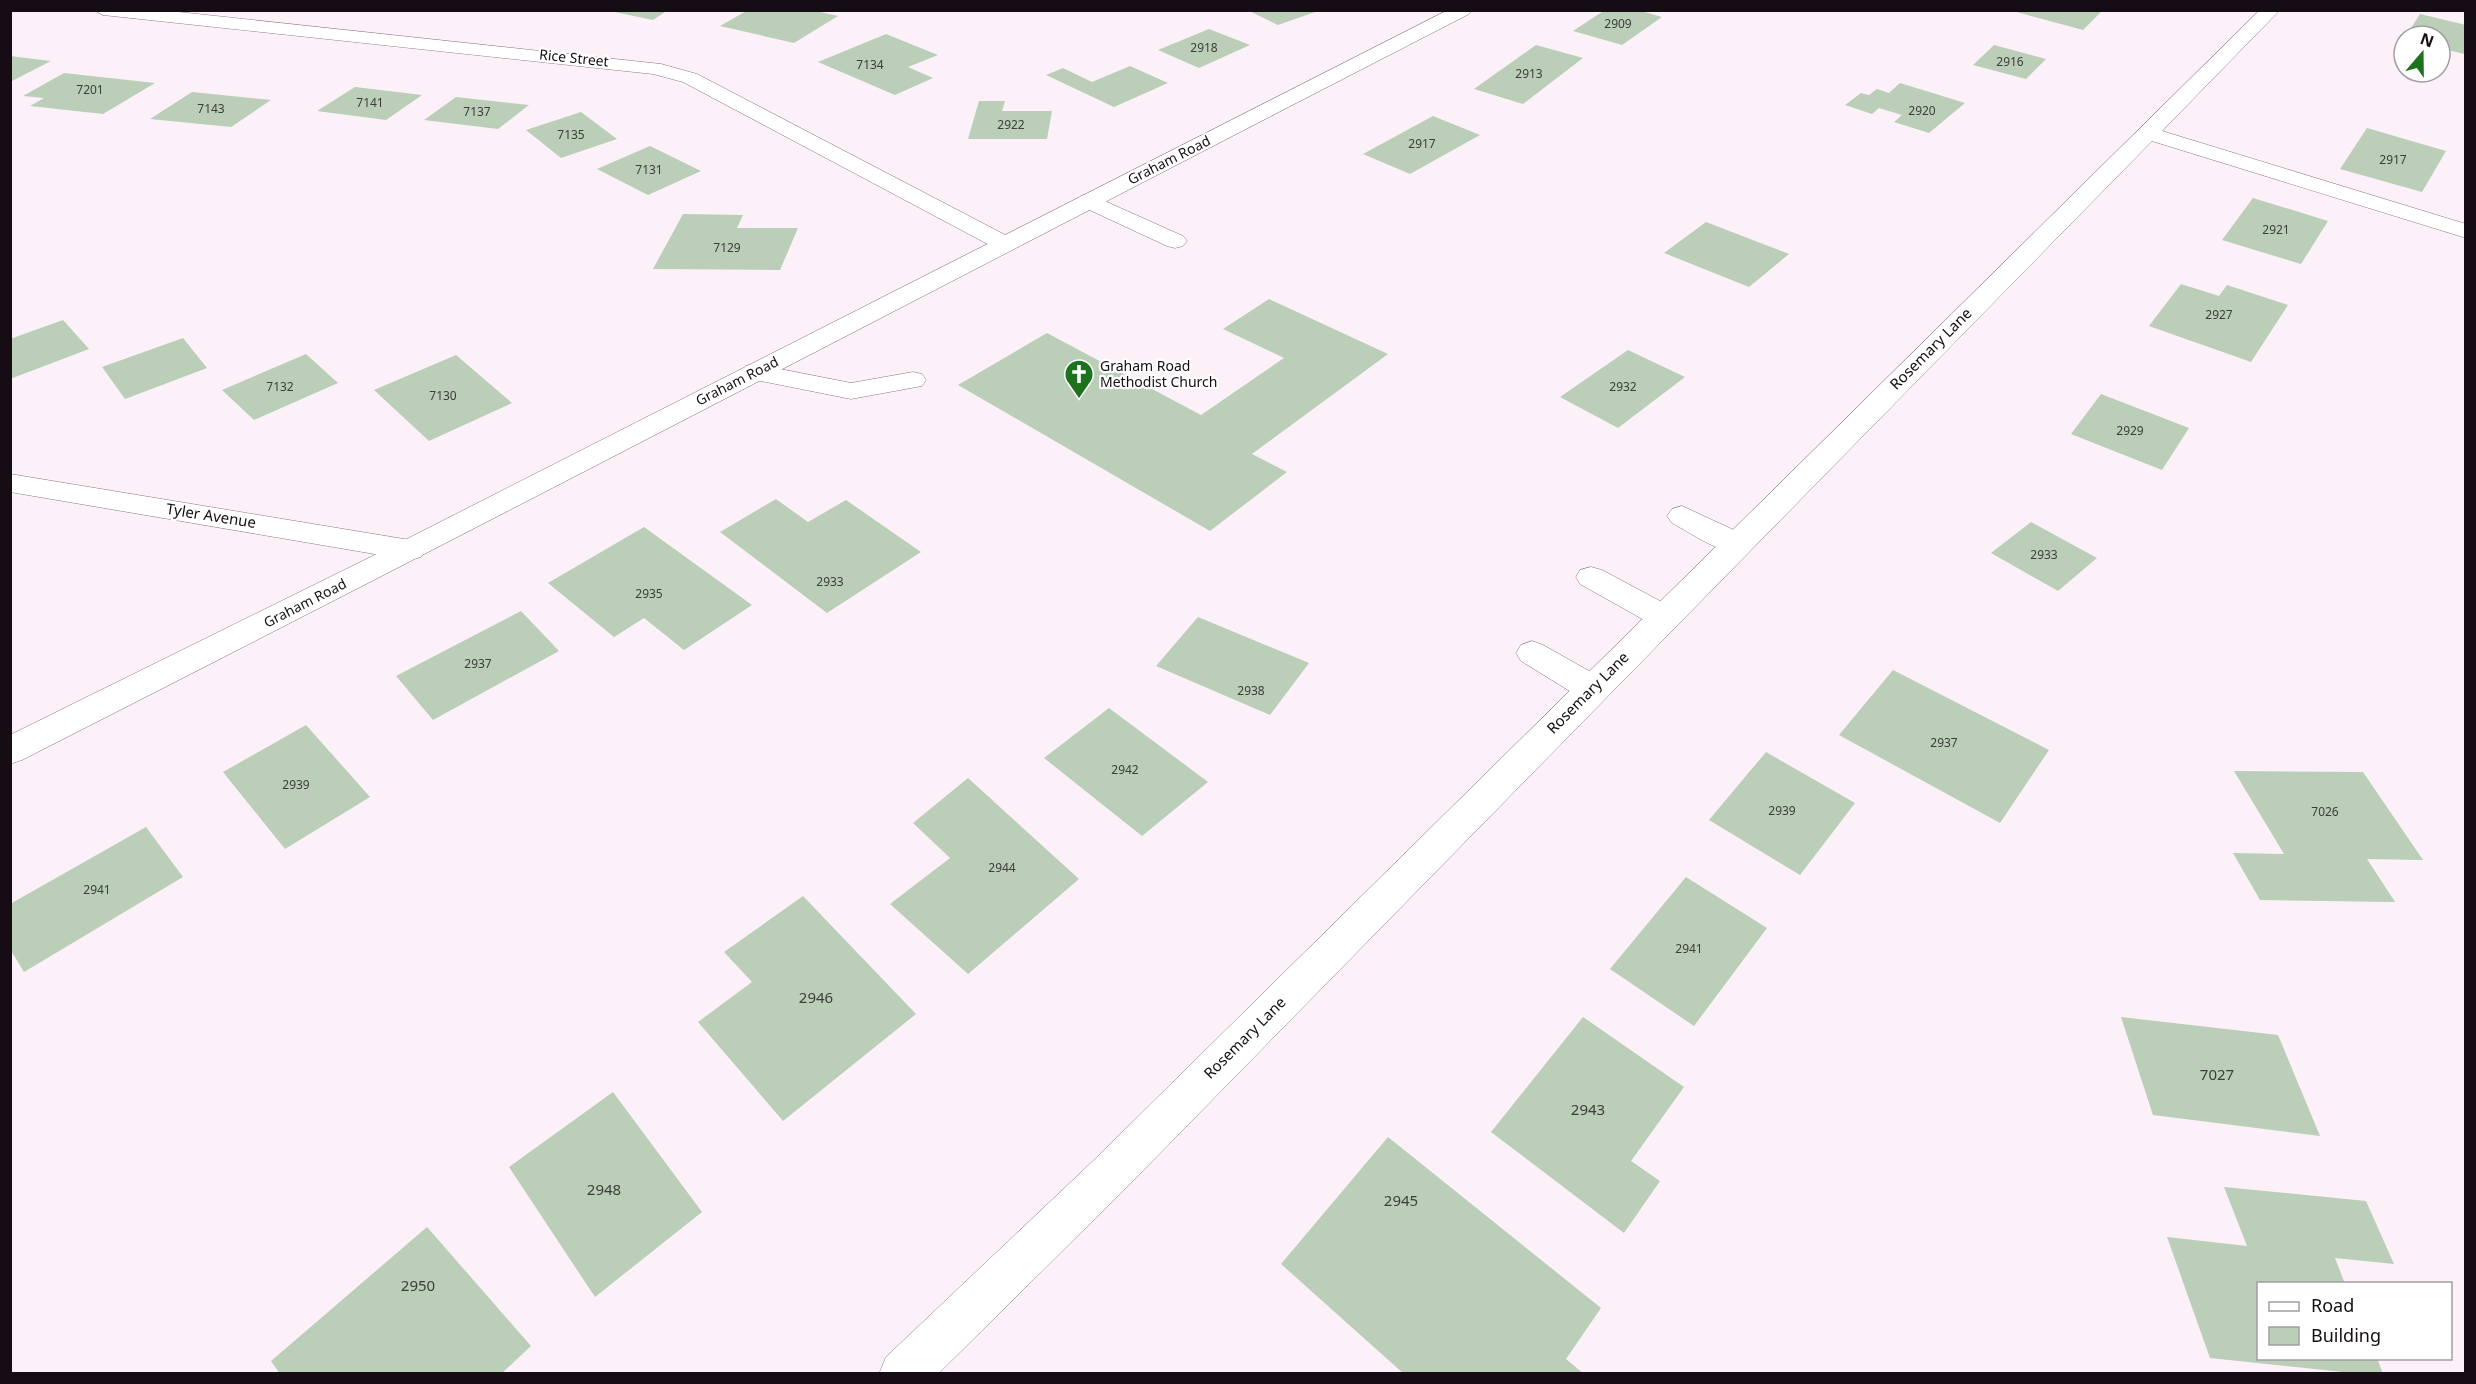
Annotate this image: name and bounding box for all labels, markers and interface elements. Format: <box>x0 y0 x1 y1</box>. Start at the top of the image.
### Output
house number: 2909 <box>1604 15 1632 32</box>
north arrow <box>2392 24 2452 84</box>
text: N <box>2417 27 2437 52</box>
house number: 2918 <box>1190 39 1218 56</box>
street label: Rice Street <box>538 44 610 71</box>
house number: 2916 <box>1996 53 2024 70</box>
house number: 7134 <box>856 56 884 73</box>
house number: 2913 <box>1515 65 1543 82</box>
house number: 7201 <box>76 81 104 98</box>
house number: 7141 <box>356 94 384 111</box>
house number: 7143 <box>197 100 225 117</box>
house number: 2920 <box>1908 102 1936 119</box>
house number: 7137 <box>463 103 491 120</box>
house number: 2922 <box>997 116 1025 133</box>
house number: 7135 <box>557 126 585 143</box>
street label: Graham Road <box>1124 131 1213 189</box>
house number: 2917 <box>1408 135 1436 152</box>
house number: 2917 <box>2379 151 2407 168</box>
house number: 7131 <box>635 161 663 178</box>
house number: 2921 <box>2262 221 2290 238</box>
house number: 7129 <box>713 239 741 256</box>
street label: Rosemary Lane <box>1885 303 1976 394</box>
house number: 2927 <box>2205 306 2233 323</box>
street label: Graham Road <box>692 352 781 410</box>
place label: Graham Road Methodist Church <box>1100 356 1217 391</box>
church icon: Graham Road Methodist Church <box>1063 358 1095 400</box>
house number: 7132 <box>266 378 294 395</box>
house number: 2932 <box>1609 378 1637 395</box>
house number: 7130 <box>429 387 457 404</box>
house number: 2929 <box>2116 422 2144 439</box>
street label: Tyler Avenue <box>165 498 258 532</box>
house number: 2933 <box>2030 546 2058 563</box>
house number: 2933 <box>816 573 844 590</box>
street label: Graham Road <box>260 574 349 632</box>
house number: 2935 <box>635 585 663 602</box>
street label: Rosemary Lane <box>1542 647 1633 738</box>
house number: 2937 <box>464 655 492 672</box>
house number: 2938 <box>1237 682 1265 699</box>
house number: 2937 <box>1930 734 1958 751</box>
house number: 2942 <box>1111 761 1139 778</box>
house number: 2939 <box>282 776 310 793</box>
house number: 2939 <box>1768 802 1796 819</box>
house number: 7026 <box>2311 803 2339 820</box>
house number: 2944 <box>988 859 1016 876</box>
house number: 2941 <box>83 881 111 898</box>
house number: 2941 <box>1675 940 1703 957</box>
house number: 2946 <box>799 987 833 1007</box>
street label: Rosemary Lane <box>1199 992 1290 1083</box>
house number: 7027 <box>2200 1064 2234 1084</box>
house number: 2943 <box>1571 1099 1605 1119</box>
house number: 2948 <box>587 1179 621 1199</box>
house number: 2945 <box>1384 1190 1418 1210</box>
house number: 2950 <box>401 1275 435 1295</box>
legend <box>2257 1282 2452 1360</box>
text: Road <box>2311 1293 2354 1317</box>
text: Building <box>2311 1323 2381 1347</box>

